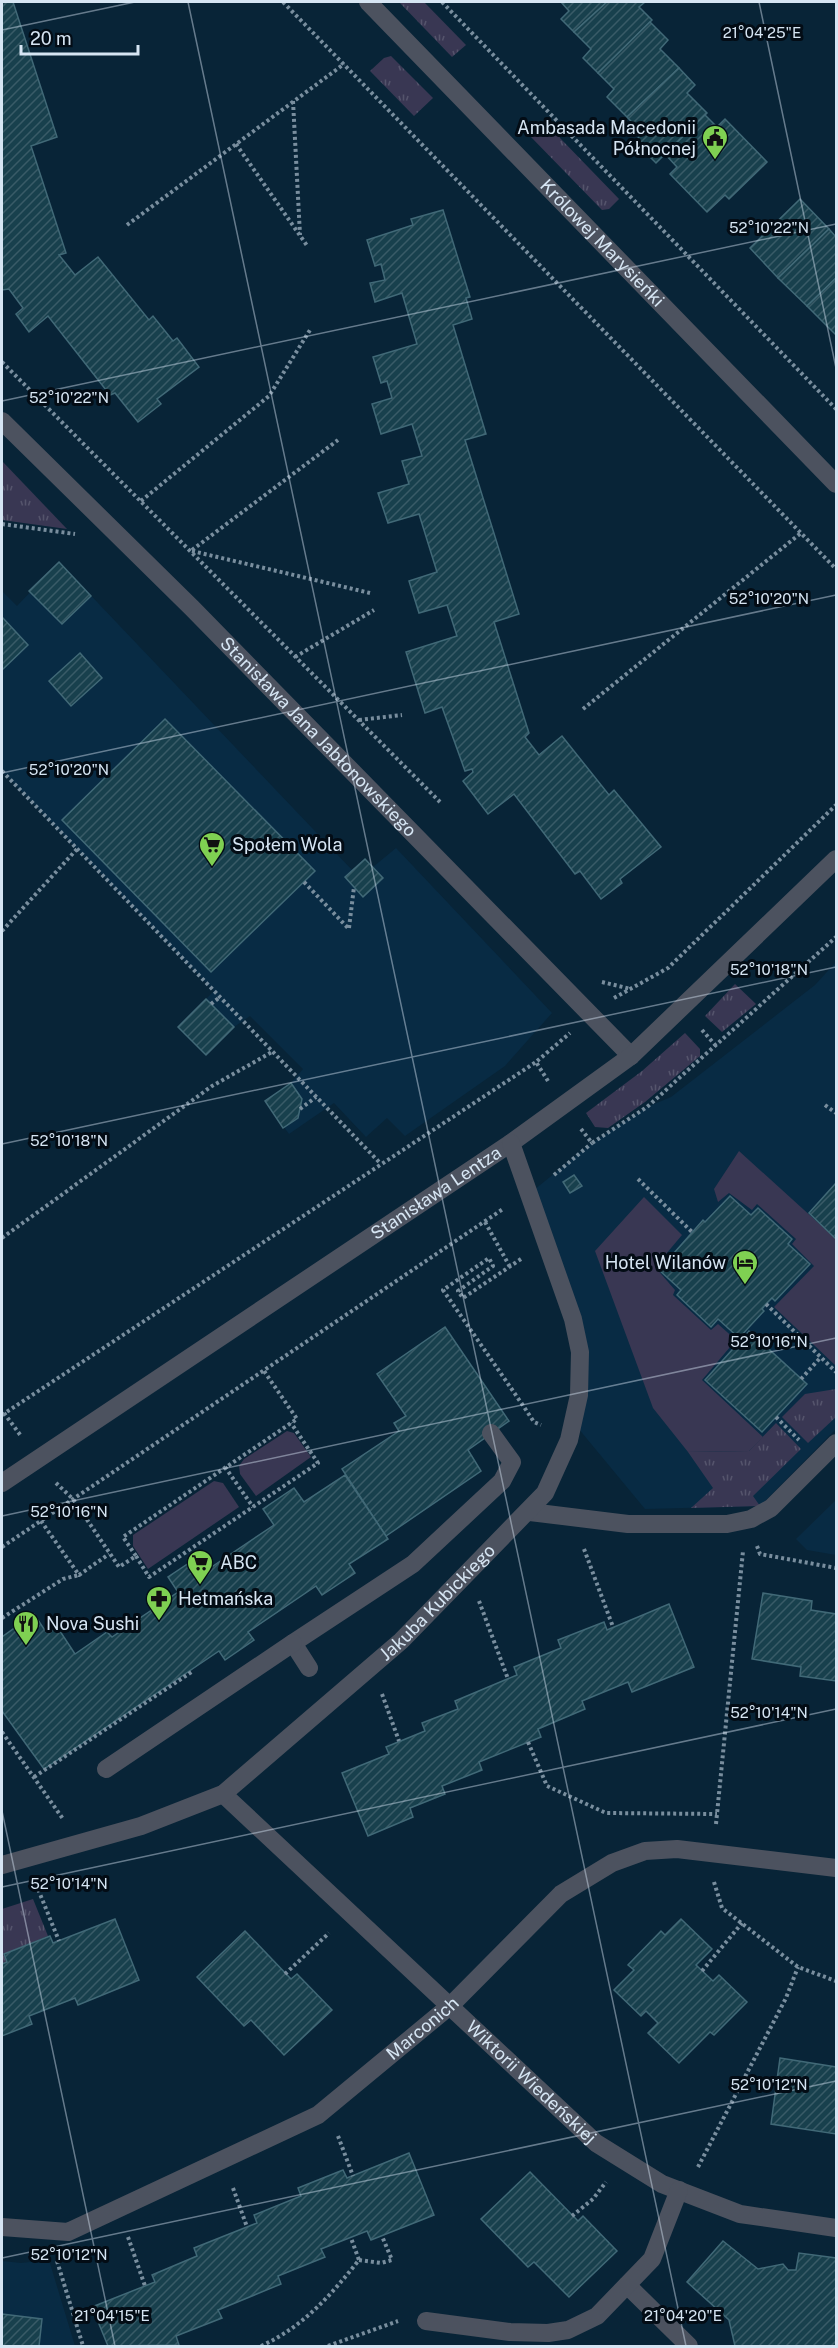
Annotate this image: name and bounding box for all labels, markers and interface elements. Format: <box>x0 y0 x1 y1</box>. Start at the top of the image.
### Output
scale bar <box>21 18 138 56</box>
text: 21°04'25"E <box>723 24 801 41</box>
text: 20 m <box>30 28 72 49</box>
place label: Ambasada Macedonii Północnej <box>517 117 696 159</box>
public building icon: Ambasada Macedonii Północnej <box>700 123 730 161</box>
street label: Królowej Marysieńki <box>536 175 669 311</box>
text: 52°10'22"N <box>729 219 809 236</box>
text: 52°10'22"N <box>29 389 109 406</box>
text: 52°10'20"N <box>729 590 809 607</box>
street label: Stanisława Jana Jabłonowskiego <box>216 632 421 841</box>
text: 52°10'20"N <box>29 761 109 778</box>
supermarket icon: Społem Wola <box>197 830 227 868</box>
place label: Społem Wola <box>232 834 342 855</box>
text: 52°10'18"N <box>730 961 808 978</box>
text: 52°10'18"N <box>30 1132 108 1149</box>
street label: Stanisława Lentza <box>367 1142 505 1244</box>
hotel icon: Hotel Wilanów <box>730 1248 760 1286</box>
place label: Hotel Wilanów <box>605 1252 726 1273</box>
text: 52°10'16"N <box>730 1333 808 1350</box>
text: 52°10'16"N <box>30 1503 108 1520</box>
street label: Jakuba Kubickiego <box>375 1540 499 1665</box>
supermarket icon: ABC <box>185 1548 215 1586</box>
place label: ABC <box>220 1552 257 1573</box>
pharmacy icon: Hetmańska <box>144 1584 174 1622</box>
place label: Hetmańska <box>178 1588 273 1609</box>
restaurant icon: Nova Sushi <box>11 1609 41 1647</box>
place label: Nova Sushi <box>46 1613 139 1634</box>
text: 52°10'14"N <box>730 1704 808 1721</box>
text: 52°10'14"N <box>30 1875 108 1892</box>
street label: Marconich <box>382 1992 463 2064</box>
street label: Wiktorii Wiedeńskiej <box>462 2016 601 2148</box>
text: 52°10'12"N <box>730 2076 808 2093</box>
text: 52°10'12"N <box>30 2246 108 2263</box>
text: 21°04'15"E <box>74 2307 150 2324</box>
text: 21°04'20"E <box>644 2307 722 2324</box>

